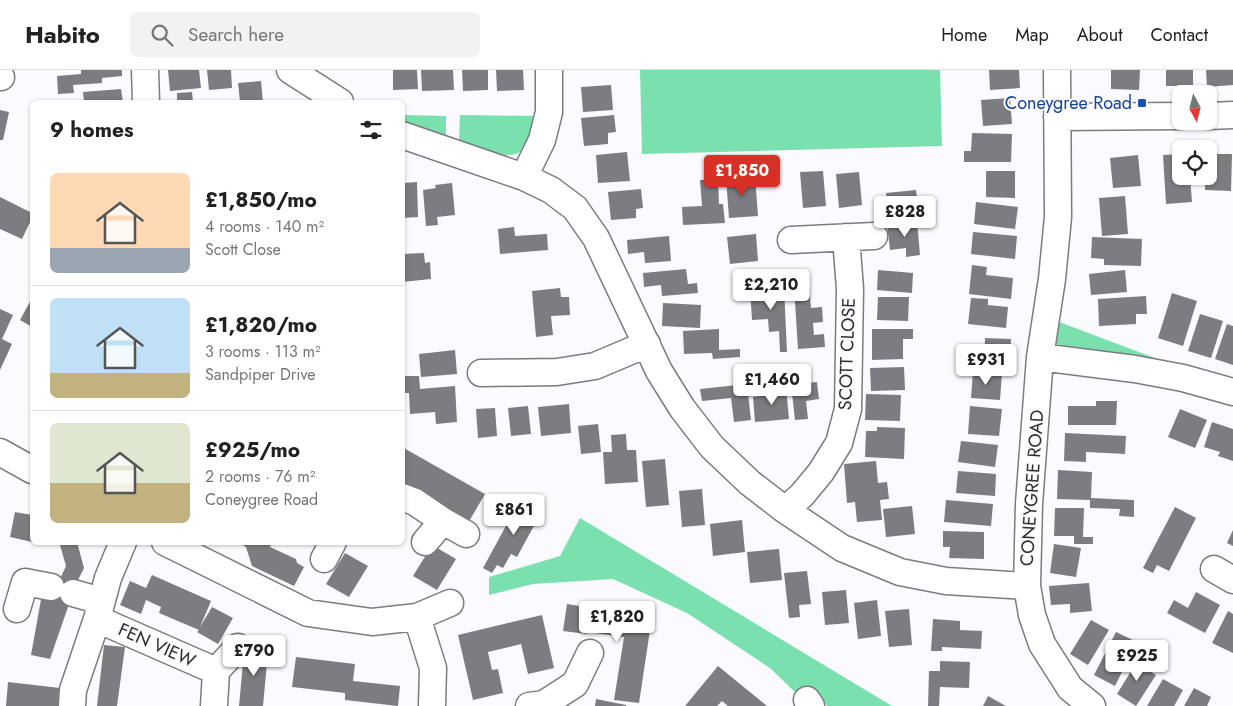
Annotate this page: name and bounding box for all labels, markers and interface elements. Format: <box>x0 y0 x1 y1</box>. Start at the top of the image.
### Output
search box <box>130 12 480 57</box>
text: Habito <box>25 17 100 52</box>
icon: search <box>148 21 176 49</box>
text: Search here <box>188 21 284 48</box>
text: Home <box>941 22 987 48</box>
text: Map <box>1015 22 1049 48</box>
text: About <box>1077 22 1122 48</box>
text: Contact <box>1150 22 1208 48</box>
north arrow <box>1172 85 1218 130</box>
map controls <box>1172 85 1217 185</box>
place label: Coneygree Road <box>1005 90 1132 116</box>
marker: Coneygree Road <box>1136 97 1148 109</box>
text: 9 homes <box>50 115 134 145</box>
icon: filters <box>357 116 385 144</box>
button: locate <box>1172 140 1217 185</box>
pin: £1,850 <box>701 154 783 197</box>
text: £1,850 <box>715 159 769 182</box>
text: £1,850/mo <box>205 185 317 215</box>
icon: home <box>90 193 150 253</box>
pin: £828 <box>875 196 935 238</box>
text: £828 <box>885 200 925 223</box>
text: 4 rooms · 140 m² <box>205 215 324 238</box>
text: Scott Close <box>205 238 281 261</box>
pin: £2,210 <box>730 268 812 311</box>
text: £2,210 <box>744 273 798 296</box>
street label: SCOTT CLOSE <box>832 297 862 411</box>
text: £1,820/mo <box>205 310 317 340</box>
icon: home <box>90 318 150 378</box>
text: 3 rooms · 113 m² <box>205 340 321 363</box>
pin: £931 <box>956 344 1016 386</box>
text: £931 <box>967 348 1005 371</box>
text: Sandpiper Drive <box>205 363 315 386</box>
pin: £1,460 <box>731 364 813 406</box>
text: £1,460 <box>744 368 800 391</box>
street label: CONEYGREE ROAD <box>1014 409 1050 567</box>
text: £925/mo <box>205 435 300 465</box>
icon: home <box>90 443 150 503</box>
text: 2 rooms · 76 m² <box>205 465 315 488</box>
text: Coneygree Road <box>205 488 318 511</box>
pin: £861 <box>484 494 544 536</box>
text: £861 <box>495 498 533 521</box>
pin: £1,820 <box>576 600 658 643</box>
text: £1,820 <box>590 605 644 628</box>
street label: FEN VIEW <box>114 616 200 674</box>
pin: £790 <box>224 634 284 677</box>
text: £790 <box>234 639 274 662</box>
pin: £925 <box>1107 640 1167 682</box>
text: £925 <box>1116 644 1158 667</box>

